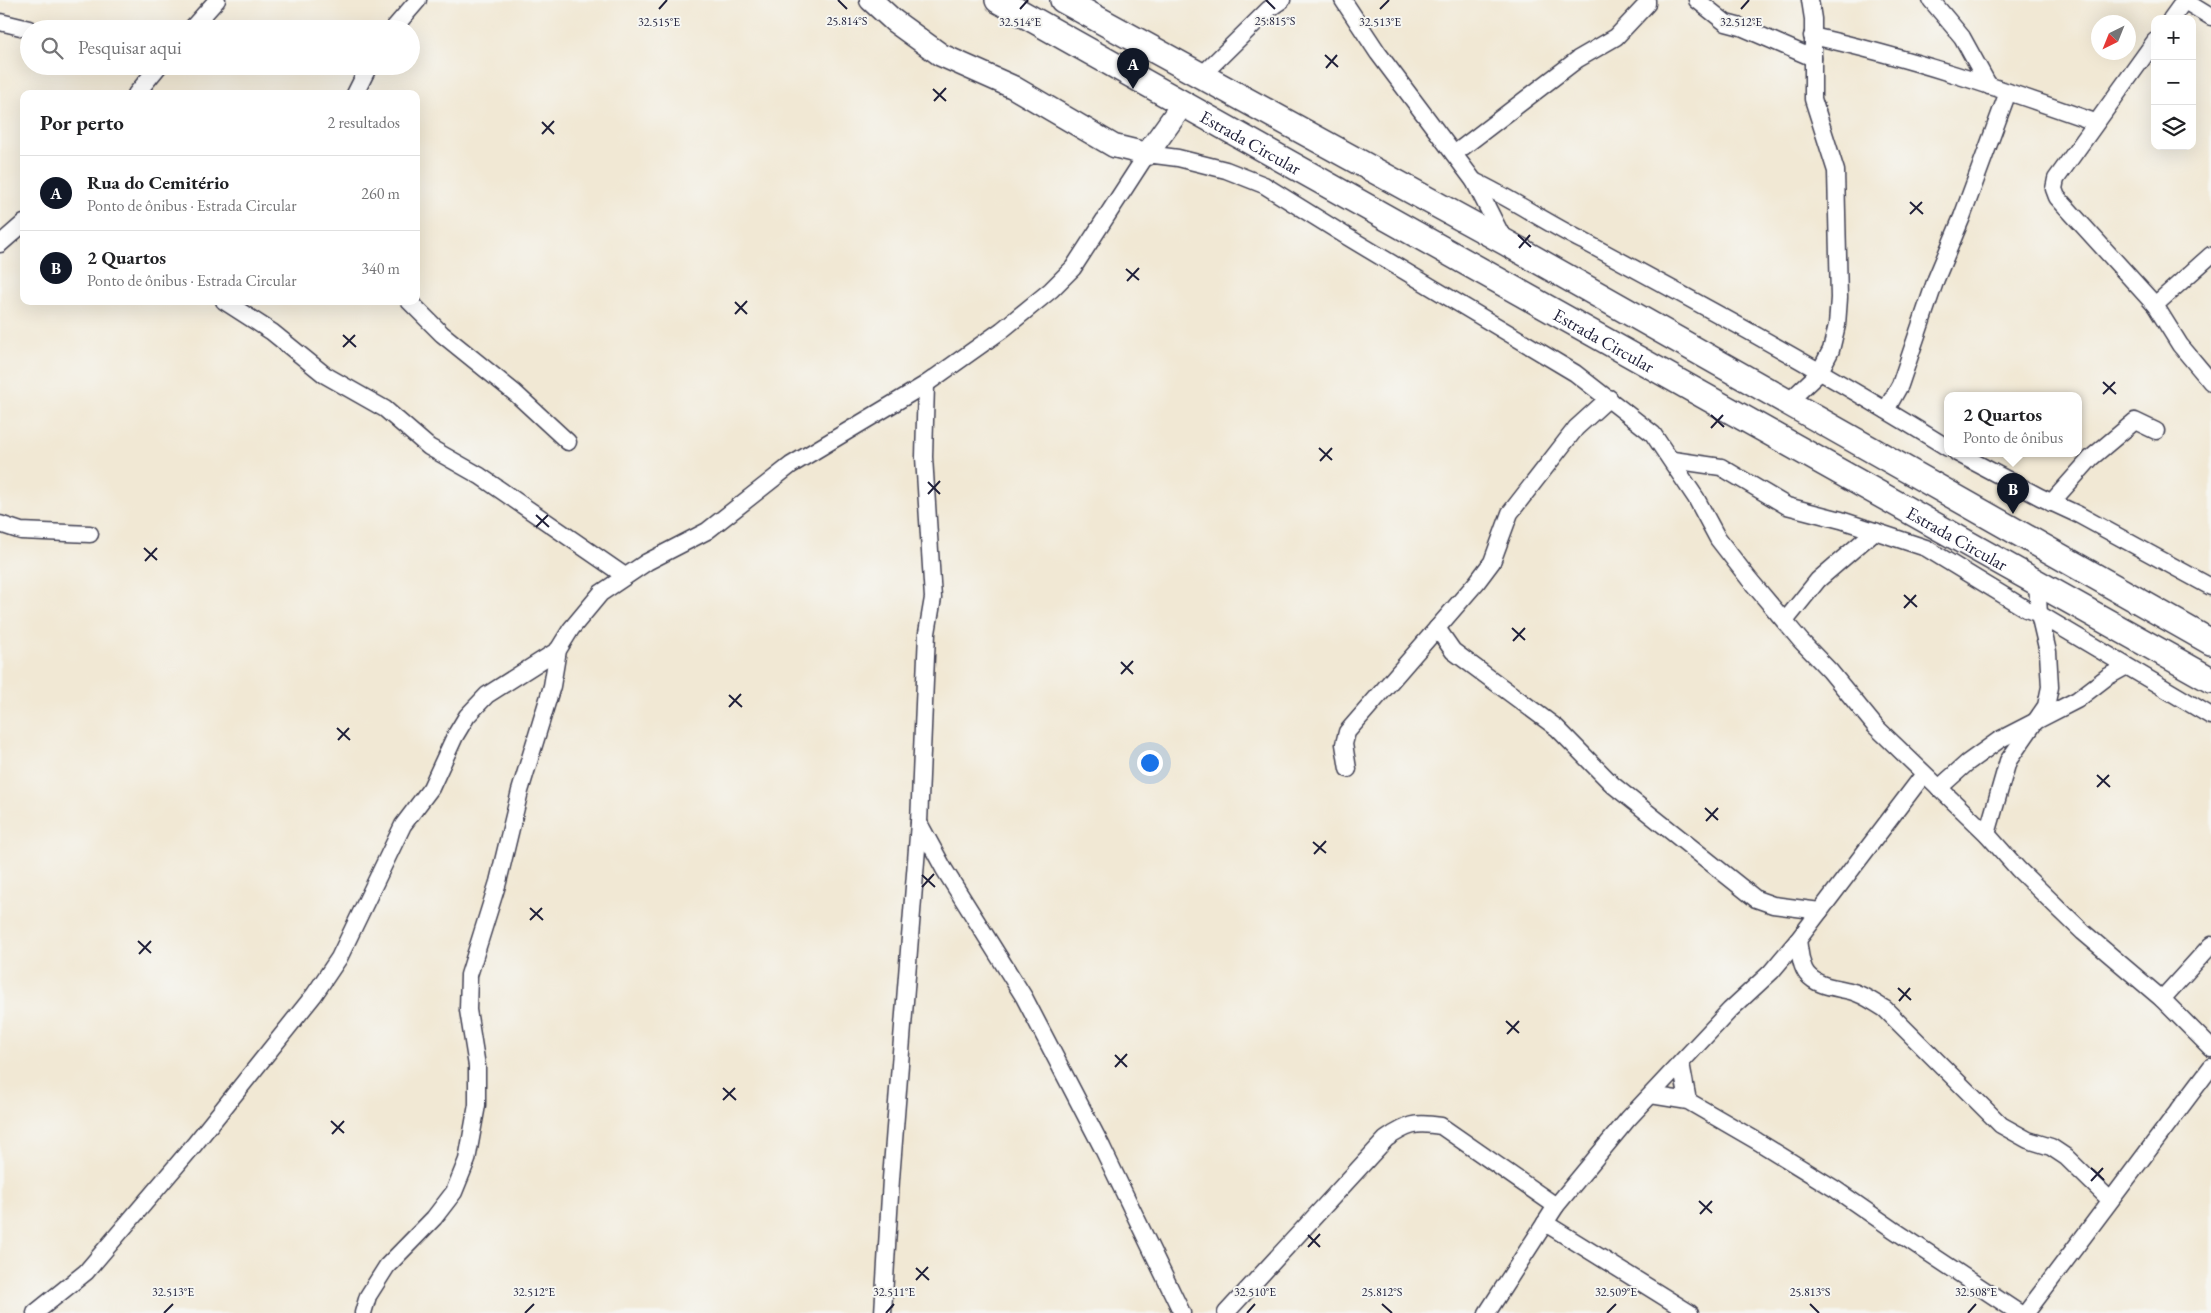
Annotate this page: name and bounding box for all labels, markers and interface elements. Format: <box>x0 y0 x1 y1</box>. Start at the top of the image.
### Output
text: 25.814°S <box>827 13 868 29</box>
text: 25.815°S <box>1255 13 1296 29</box>
text: 32.515°E <box>638 14 680 30</box>
text: 32.514°E <box>999 14 1041 30</box>
text: 32.513°E <box>1359 14 1401 30</box>
text: 32.512°E <box>1720 14 1762 30</box>
north arrow <box>2091 15 2136 60</box>
map controls <box>2151 15 2196 150</box>
button: + <box>2151 15 2196 60</box>
search box <box>20 20 420 75</box>
icon: search <box>38 34 66 62</box>
text: Pesquisar aqui <box>78 35 182 60</box>
pin: A <box>1117 48 1149 89</box>
button: − <box>2151 60 2196 105</box>
street label: Estrada Circular <box>1196 104 1306 179</box>
button: layers <box>2151 105 2196 150</box>
text: Por perto <box>40 109 124 136</box>
text: 2 resultados <box>328 112 400 133</box>
text: Rua do Cemitério <box>87 170 229 195</box>
text: A <box>50 183 62 204</box>
text: 260 m <box>361 183 400 204</box>
text: Ponto de ônibus · Estrada Circular <box>87 195 297 216</box>
text: 2 Quartos <box>87 245 166 270</box>
text: B <box>51 258 61 279</box>
text: 340 m <box>361 258 400 279</box>
text: Ponto de ônibus · Estrada Circular <box>87 270 297 291</box>
street label: Estrada Circular <box>1550 302 1659 377</box>
popup <box>1944 392 2082 457</box>
text: 2 Quartos <box>1963 402 2042 427</box>
text: Ponto de ônibus <box>1963 427 2063 448</box>
pin: B <box>1997 473 2029 514</box>
street label: Estrada Circular <box>1903 500 2012 575</box>
your location <box>1137 750 1163 776</box>
text: 32.513°E <box>152 1284 194 1300</box>
text: 32.512°E <box>513 1284 555 1300</box>
text: 32.511°E <box>873 1284 915 1300</box>
text: 32.510°E <box>1234 1284 1276 1300</box>
text: 25.812°S <box>1362 1284 1403 1300</box>
text: 32.509°E <box>1595 1284 1637 1300</box>
text: 25.813°S <box>1790 1284 1831 1300</box>
text: 32.508°E <box>1955 1284 1997 1300</box>

